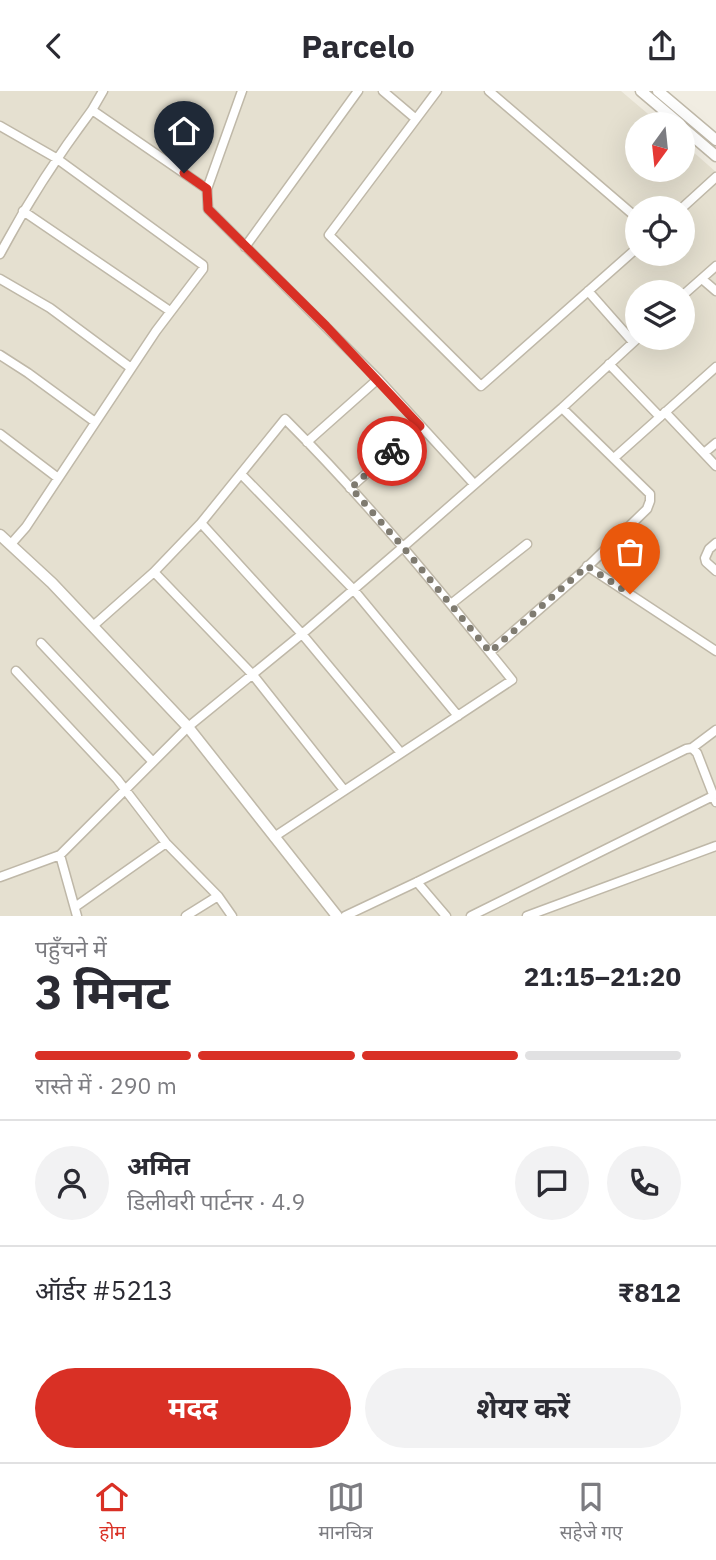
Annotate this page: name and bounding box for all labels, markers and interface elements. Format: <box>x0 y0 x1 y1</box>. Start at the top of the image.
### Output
text: Parcelo <box>301 25 415 67</box>
icon: back <box>35 27 73 65</box>
icon: share <box>643 27 681 65</box>
pin <box>154 101 214 173</box>
icon: home <box>165 112 203 150</box>
north arrow <box>625 112 695 182</box>
map controls <box>625 112 695 350</box>
button: locate <box>625 196 695 266</box>
button: layers <box>625 280 695 350</box>
courier <box>357 416 427 486</box>
icon: bike <box>373 432 411 470</box>
pin <box>600 522 660 594</box>
icon: bag <box>611 533 649 571</box>
text: पहुँचने में <box>35 933 107 963</box>
text: 21:15–21:20 <box>524 959 681 993</box>
text: 3 मिनट <box>35 962 170 1022</box>
text: रास्ते में · 290 m <box>35 1070 177 1100</box>
button: person <box>35 1146 109 1220</box>
button: chat <box>515 1146 589 1220</box>
button: phone <box>607 1146 681 1220</box>
text: अमित <box>127 1148 190 1182</box>
text: डिलीवरी पार्टनर · 4.9 <box>127 1186 305 1216</box>
text: ऑर्डर #5213 <box>35 1273 173 1307</box>
text: ₹812 <box>618 1275 681 1309</box>
button: मदद <box>35 1368 351 1448</box>
button: शेयर करें <box>365 1368 681 1448</box>
tab: होम <box>93 1478 131 1547</box>
tab: मानचित्र <box>318 1478 373 1547</box>
tab: सहेजे गए <box>560 1478 623 1547</box>

